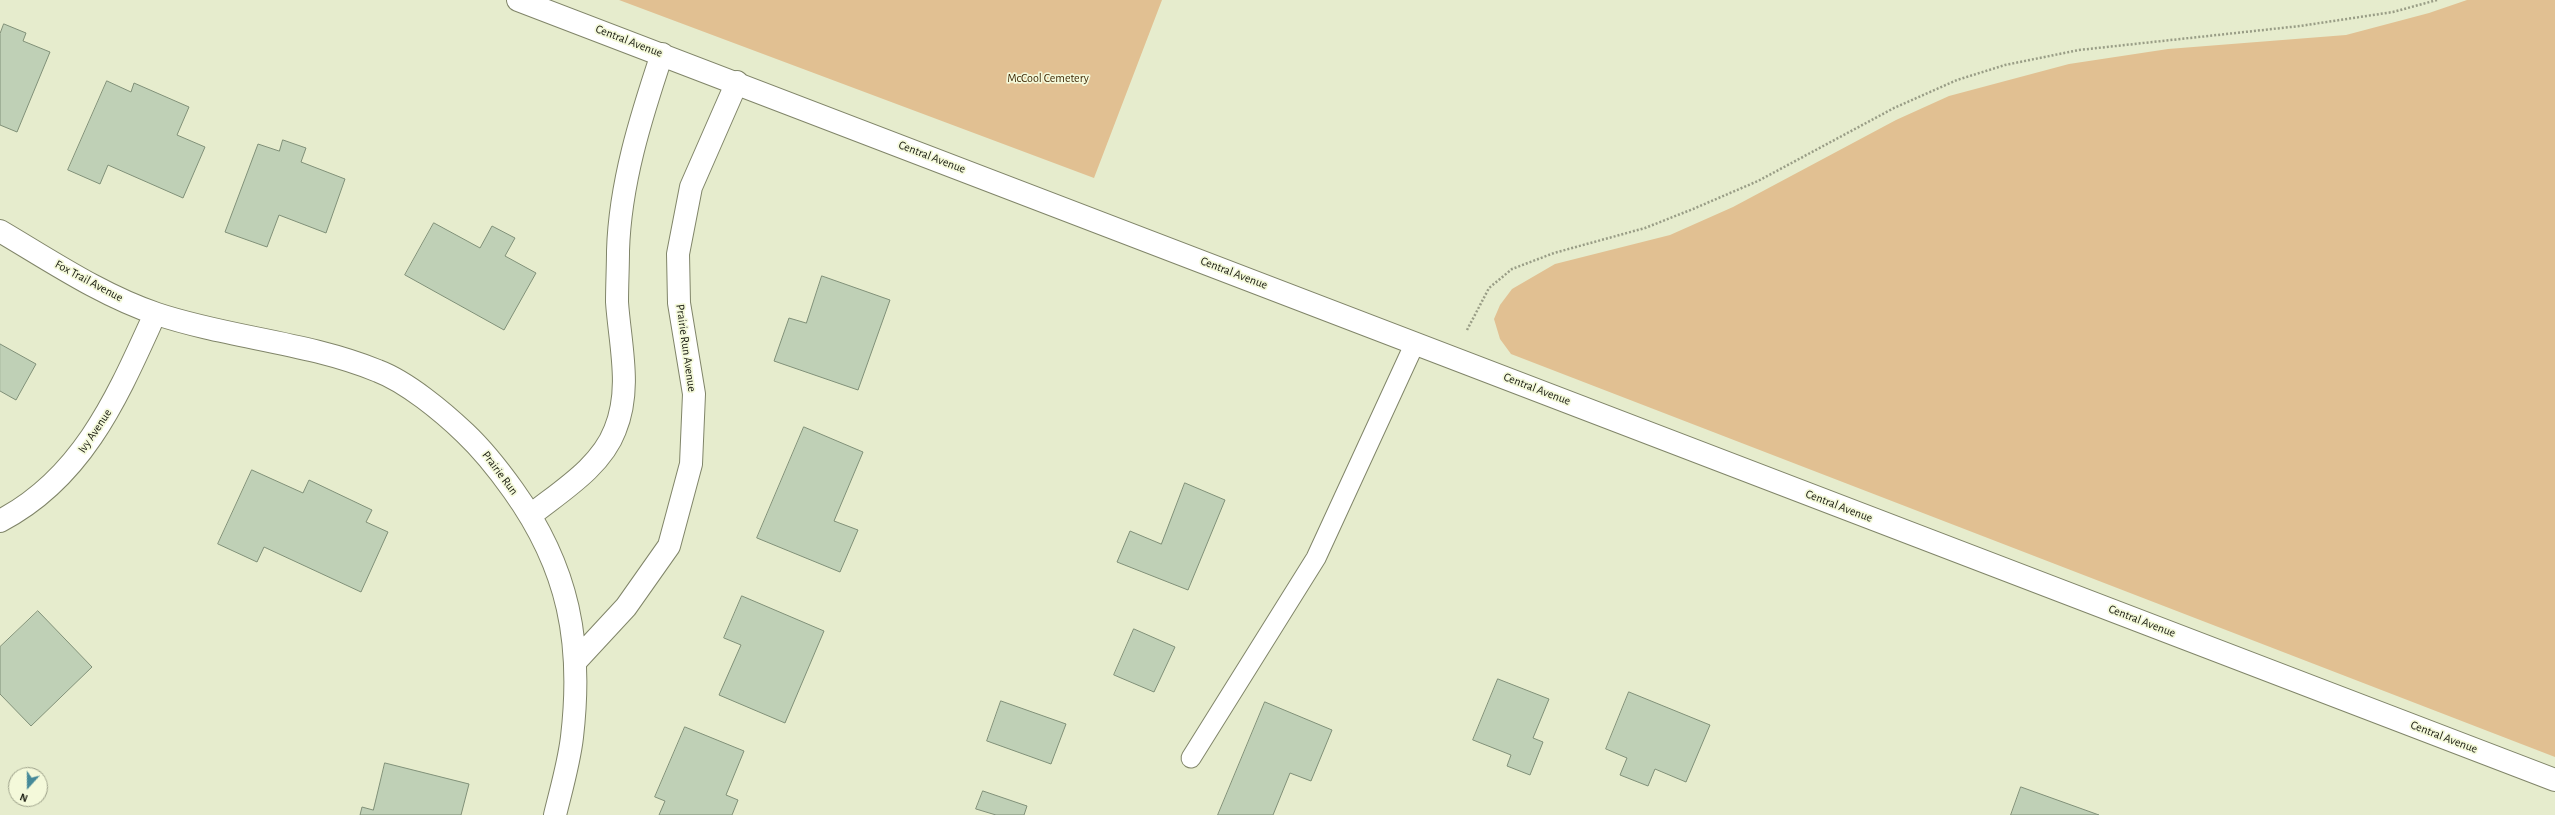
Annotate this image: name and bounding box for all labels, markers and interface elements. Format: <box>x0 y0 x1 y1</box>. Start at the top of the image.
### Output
street label: Central Avenue <box>593 22 665 60</box>
park label: McCool Cemetery <box>1007 71 1089 85</box>
street label: Central Avenue <box>896 138 968 176</box>
street label: Central Avenue <box>1198 254 1270 292</box>
street label: Fox Trail Avenue <box>53 257 125 305</box>
street label: Prairie Run Avenue <box>673 303 699 393</box>
street label: Central Avenue <box>1501 370 1573 408</box>
street label: Ivy Avenue <box>75 406 115 456</box>
street label: Prairie Run <box>479 448 521 498</box>
street label: Central Avenue <box>1803 487 1875 525</box>
street label: Central Avenue <box>2106 602 2178 640</box>
street label: Central Avenue <box>2408 718 2480 756</box>
north arrow <box>8 767 48 807</box>
text: N <box>18 791 29 804</box>

